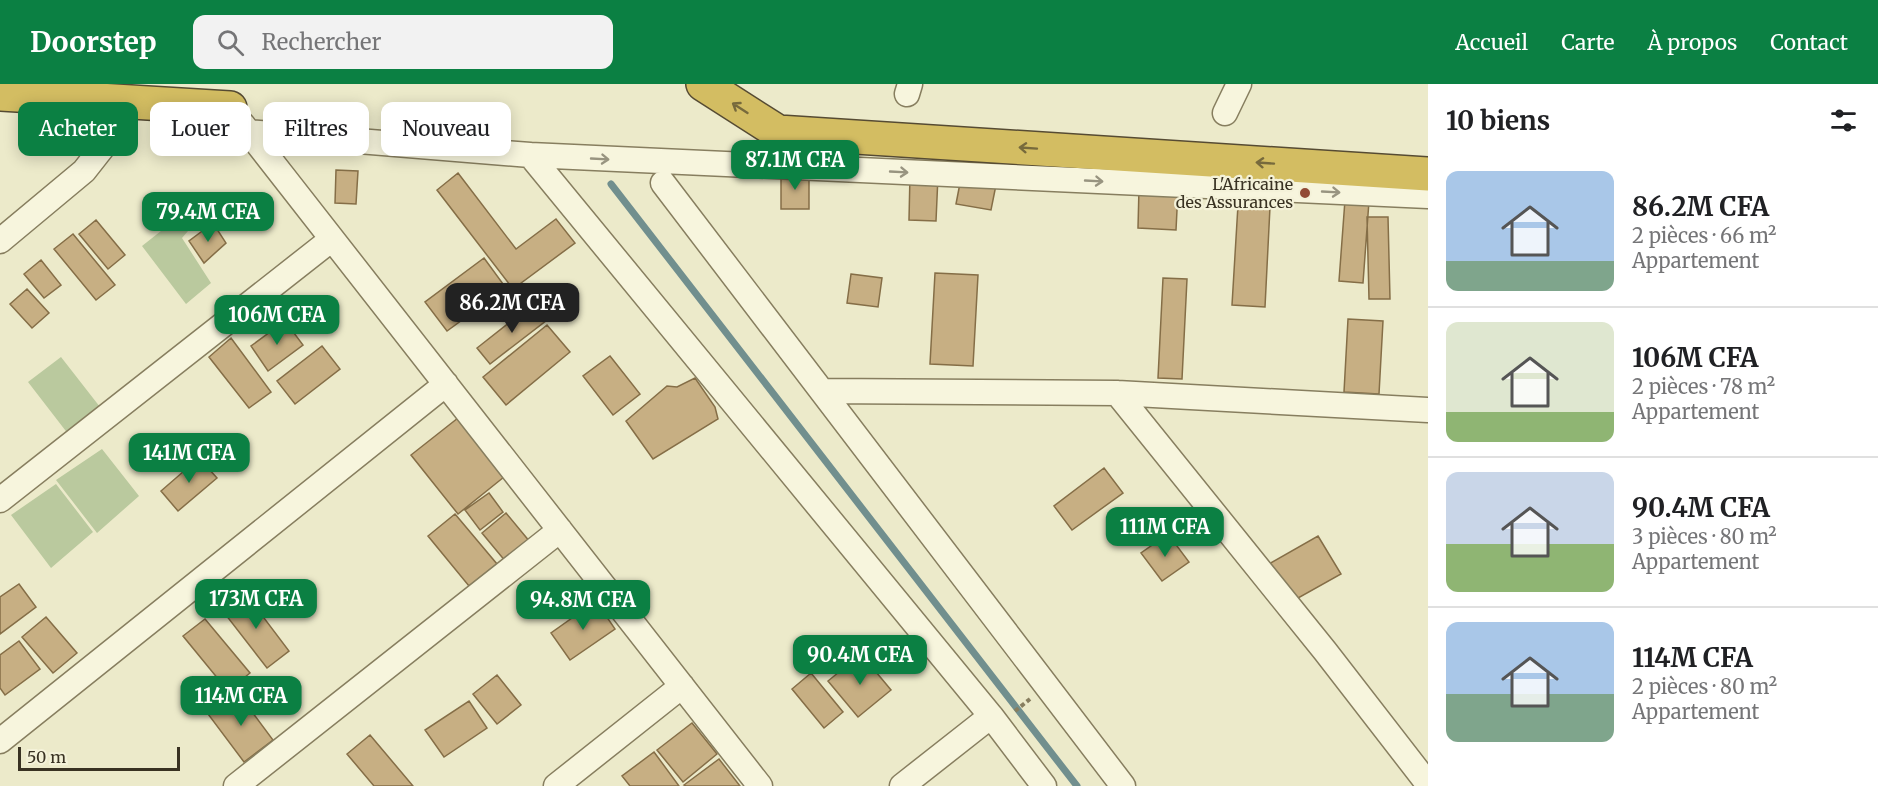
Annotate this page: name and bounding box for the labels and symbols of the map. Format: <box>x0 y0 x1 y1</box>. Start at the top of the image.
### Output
one-way arrow <box>732 102 749 114</box>
pin: 87.1M CFA <box>726 140 864 191</box>
one-way arrow <box>1019 142 1039 153</box>
one-way arrow <box>589 153 609 164</box>
one-way arrow <box>1255 157 1275 168</box>
one-way arrow <box>889 167 909 178</box>
place label: L'Africaine des Assurances <box>1176 174 1293 212</box>
one-way arrow <box>1084 176 1104 187</box>
marker: L'Africaine des Assurances <box>1298 186 1312 200</box>
one-way arrow <box>1321 186 1340 197</box>
pin: 79.4M CFA <box>139 192 277 243</box>
pin: 86.2M CFA <box>443 283 581 334</box>
pin: 106M CFA <box>215 295 339 346</box>
pin: 141M CFA <box>127 433 251 484</box>
pin: 111M CFA <box>1103 507 1227 558</box>
pin: 173M CFA <box>194 579 318 630</box>
pin: 94.8M CFA <box>514 580 652 631</box>
pin: 90.4M CFA <box>791 635 929 686</box>
pin: 114M CFA <box>179 676 303 727</box>
scale bar <box>18 744 180 772</box>

